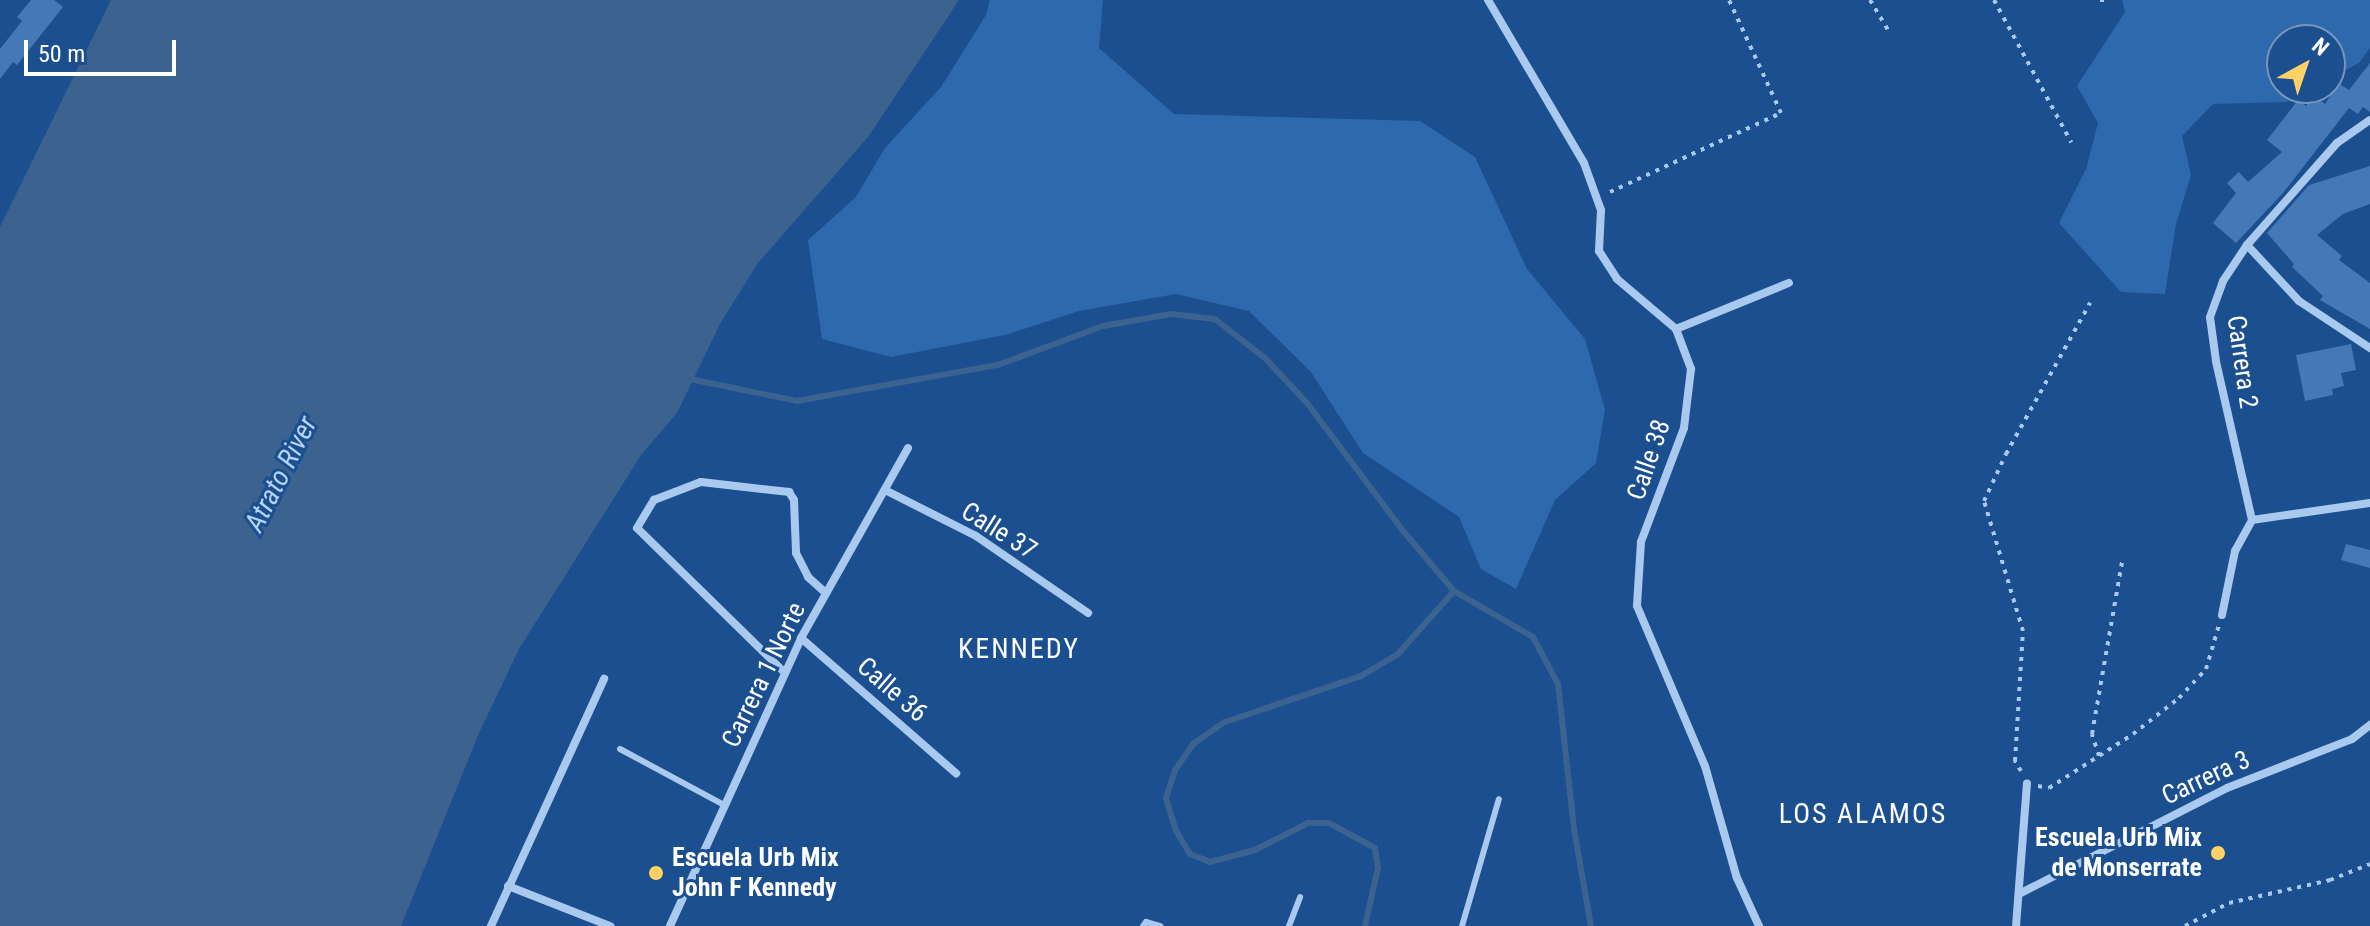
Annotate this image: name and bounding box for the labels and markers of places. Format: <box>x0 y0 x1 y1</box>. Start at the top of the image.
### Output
place label: Escuela Urb Mix de Monserrate <box>2035 822 2202 884</box>
place label: Escuela Urb Mix John F Kennedy <box>672 842 839 904</box>
marker: Escuela Urb Mix de Monserrate <box>2209 844 2227 862</box>
marker: Escuela Urb Mix John F Kennedy <box>647 864 665 882</box>

